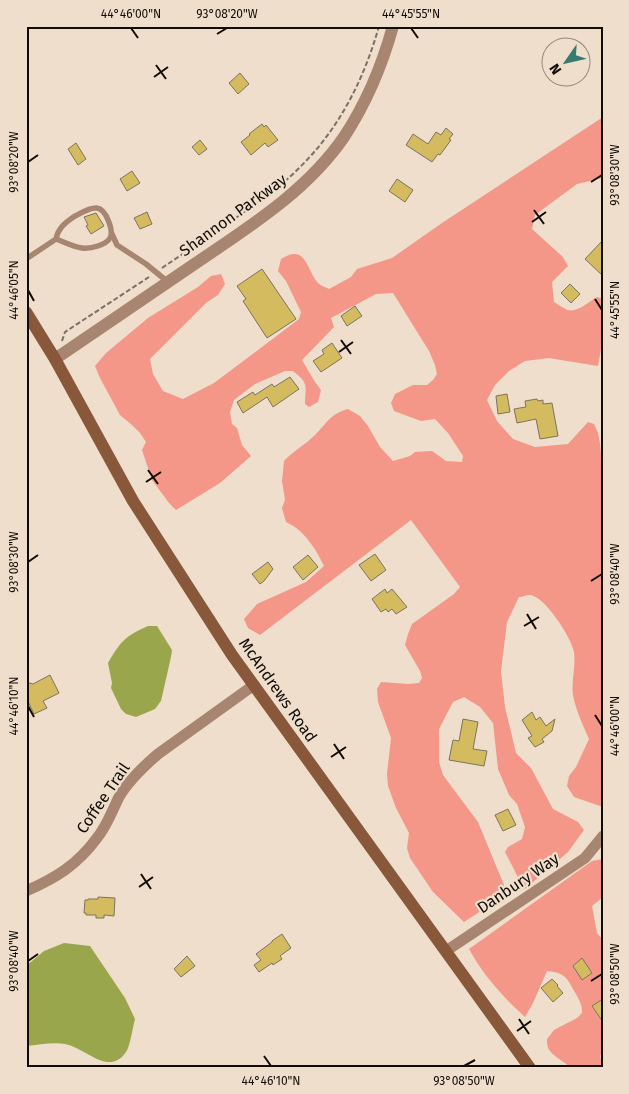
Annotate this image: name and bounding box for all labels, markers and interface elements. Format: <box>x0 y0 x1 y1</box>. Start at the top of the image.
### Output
text: 44°46'00"N <box>101 7 161 21</box>
text: 93°08'20"W <box>196 7 258 21</box>
text: 44°45'55"N <box>382 7 440 21</box>
north arrow <box>542 38 592 88</box>
text: N <box>546 60 565 78</box>
text: 93°08'20"W <box>7 131 21 193</box>
text: 93°08'30"W <box>608 144 622 206</box>
street label: Shannon Parkway <box>176 170 290 260</box>
text: 44°46'05"N <box>7 260 21 320</box>
text: 44°45'55"N <box>608 281 622 339</box>
text: 93°08'30"W <box>7 531 21 593</box>
text: 93°08'40"W <box>608 543 622 605</box>
street label: McAndrews Road <box>235 634 321 746</box>
text: 44°46'10"N <box>7 677 21 735</box>
text: 44°46'00"N <box>608 696 622 756</box>
street label: Coffee Trail <box>72 759 134 837</box>
street label: Danbury Way <box>474 849 563 917</box>
text: 93°08'40"W <box>7 930 21 992</box>
text: 93°08'50"W <box>608 943 622 1005</box>
text: 44°46'10"N <box>242 1074 300 1088</box>
text: 93°08'50"W <box>433 1074 495 1088</box>

